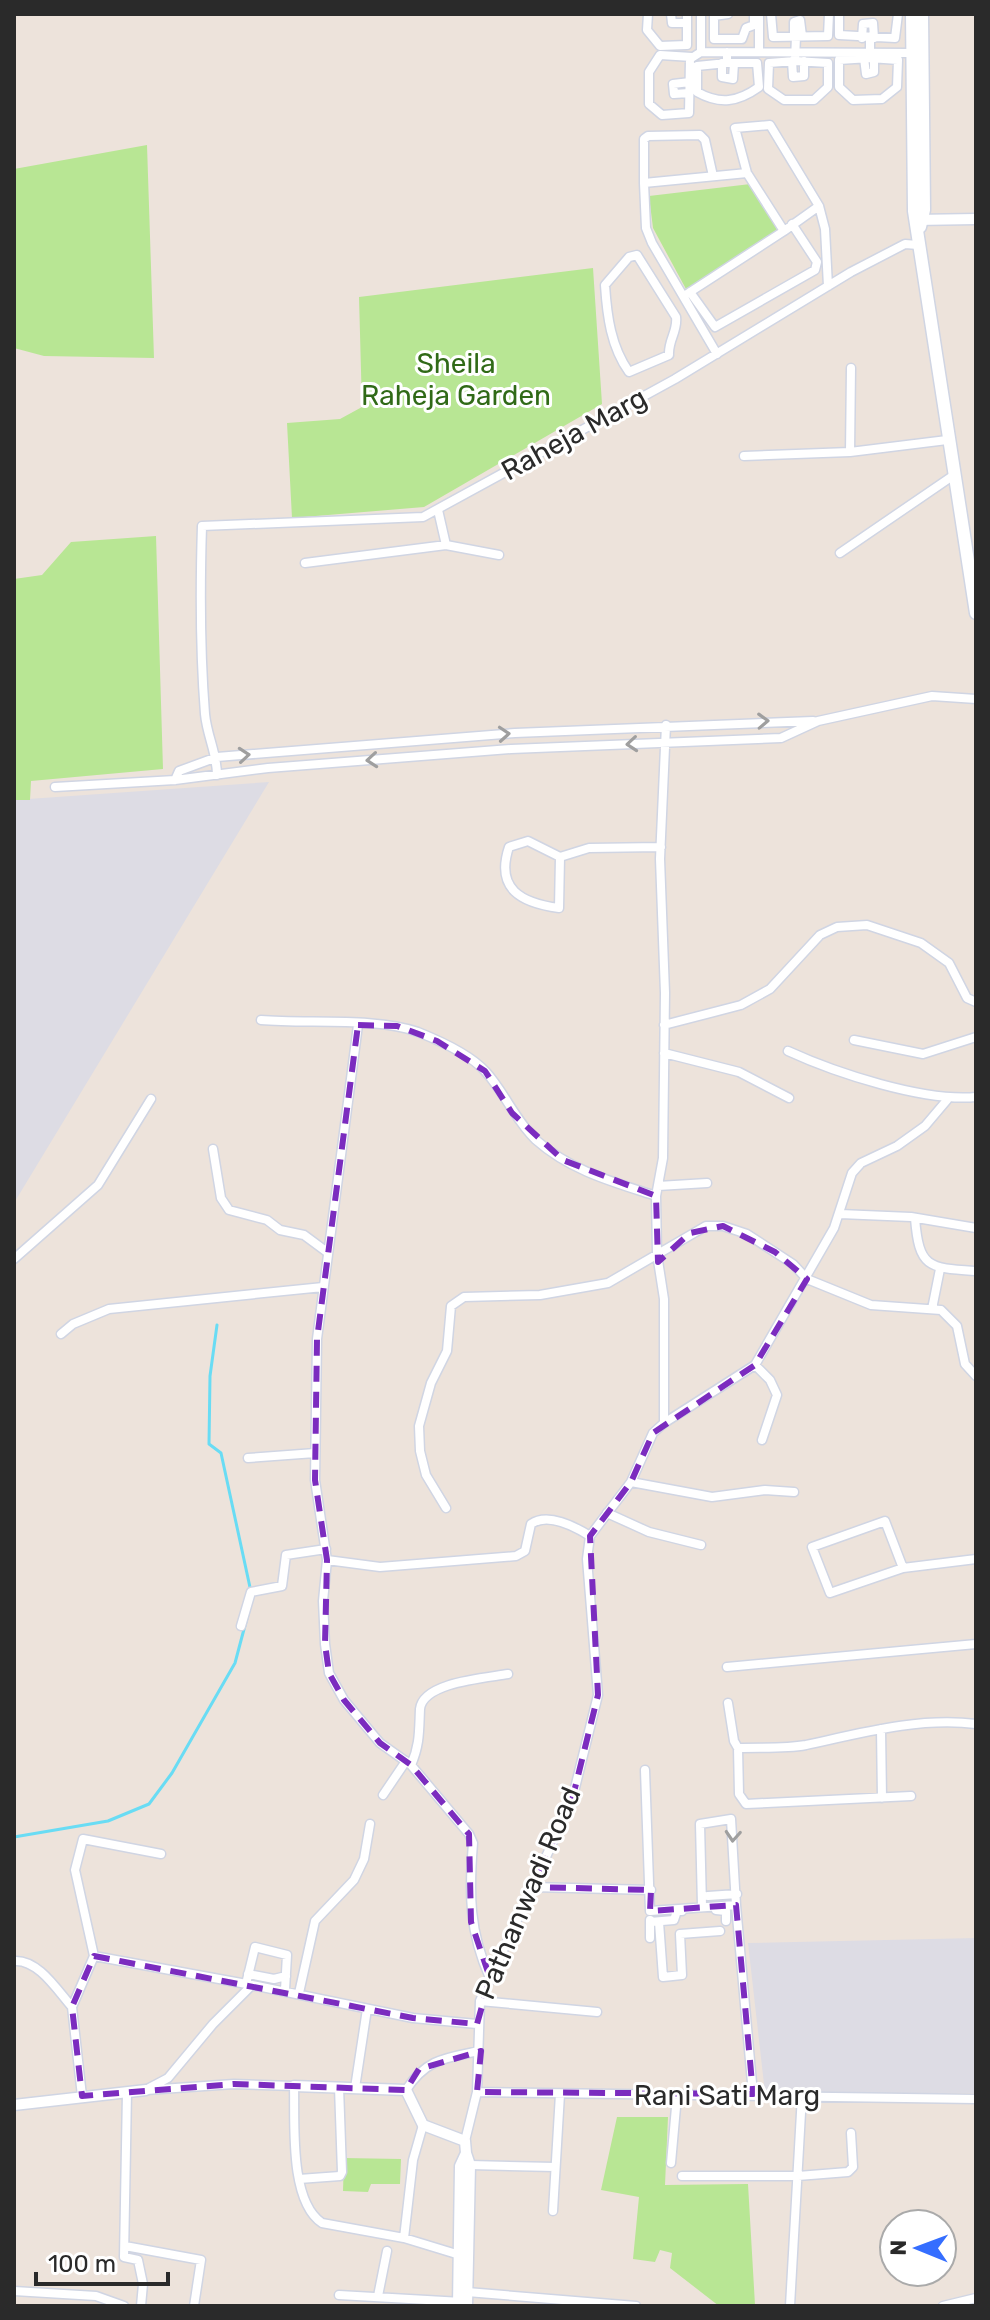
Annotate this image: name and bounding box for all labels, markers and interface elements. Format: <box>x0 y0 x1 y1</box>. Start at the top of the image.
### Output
park label: Sheila Raheja Garden <box>361 347 551 412</box>
street label: Raheja Marg <box>496 381 652 487</box>
one-way arrow <box>757 713 770 730</box>
one-way arrow <box>498 726 511 743</box>
one-way arrow <box>625 735 638 752</box>
one-way arrow <box>238 747 251 764</box>
one-way arrow <box>365 751 378 768</box>
street label: Pathanwadi Road <box>468 1782 588 2004</box>
one-way arrow <box>725 1830 742 1843</box>
street label: Rani Sati Marg <box>634 2079 820 2112</box>
north arrow <box>878 2208 958 2288</box>
scale bar <box>36 2236 168 2286</box>
text: N <box>885 2240 912 2256</box>
text: 100 m <box>48 2250 116 2278</box>

